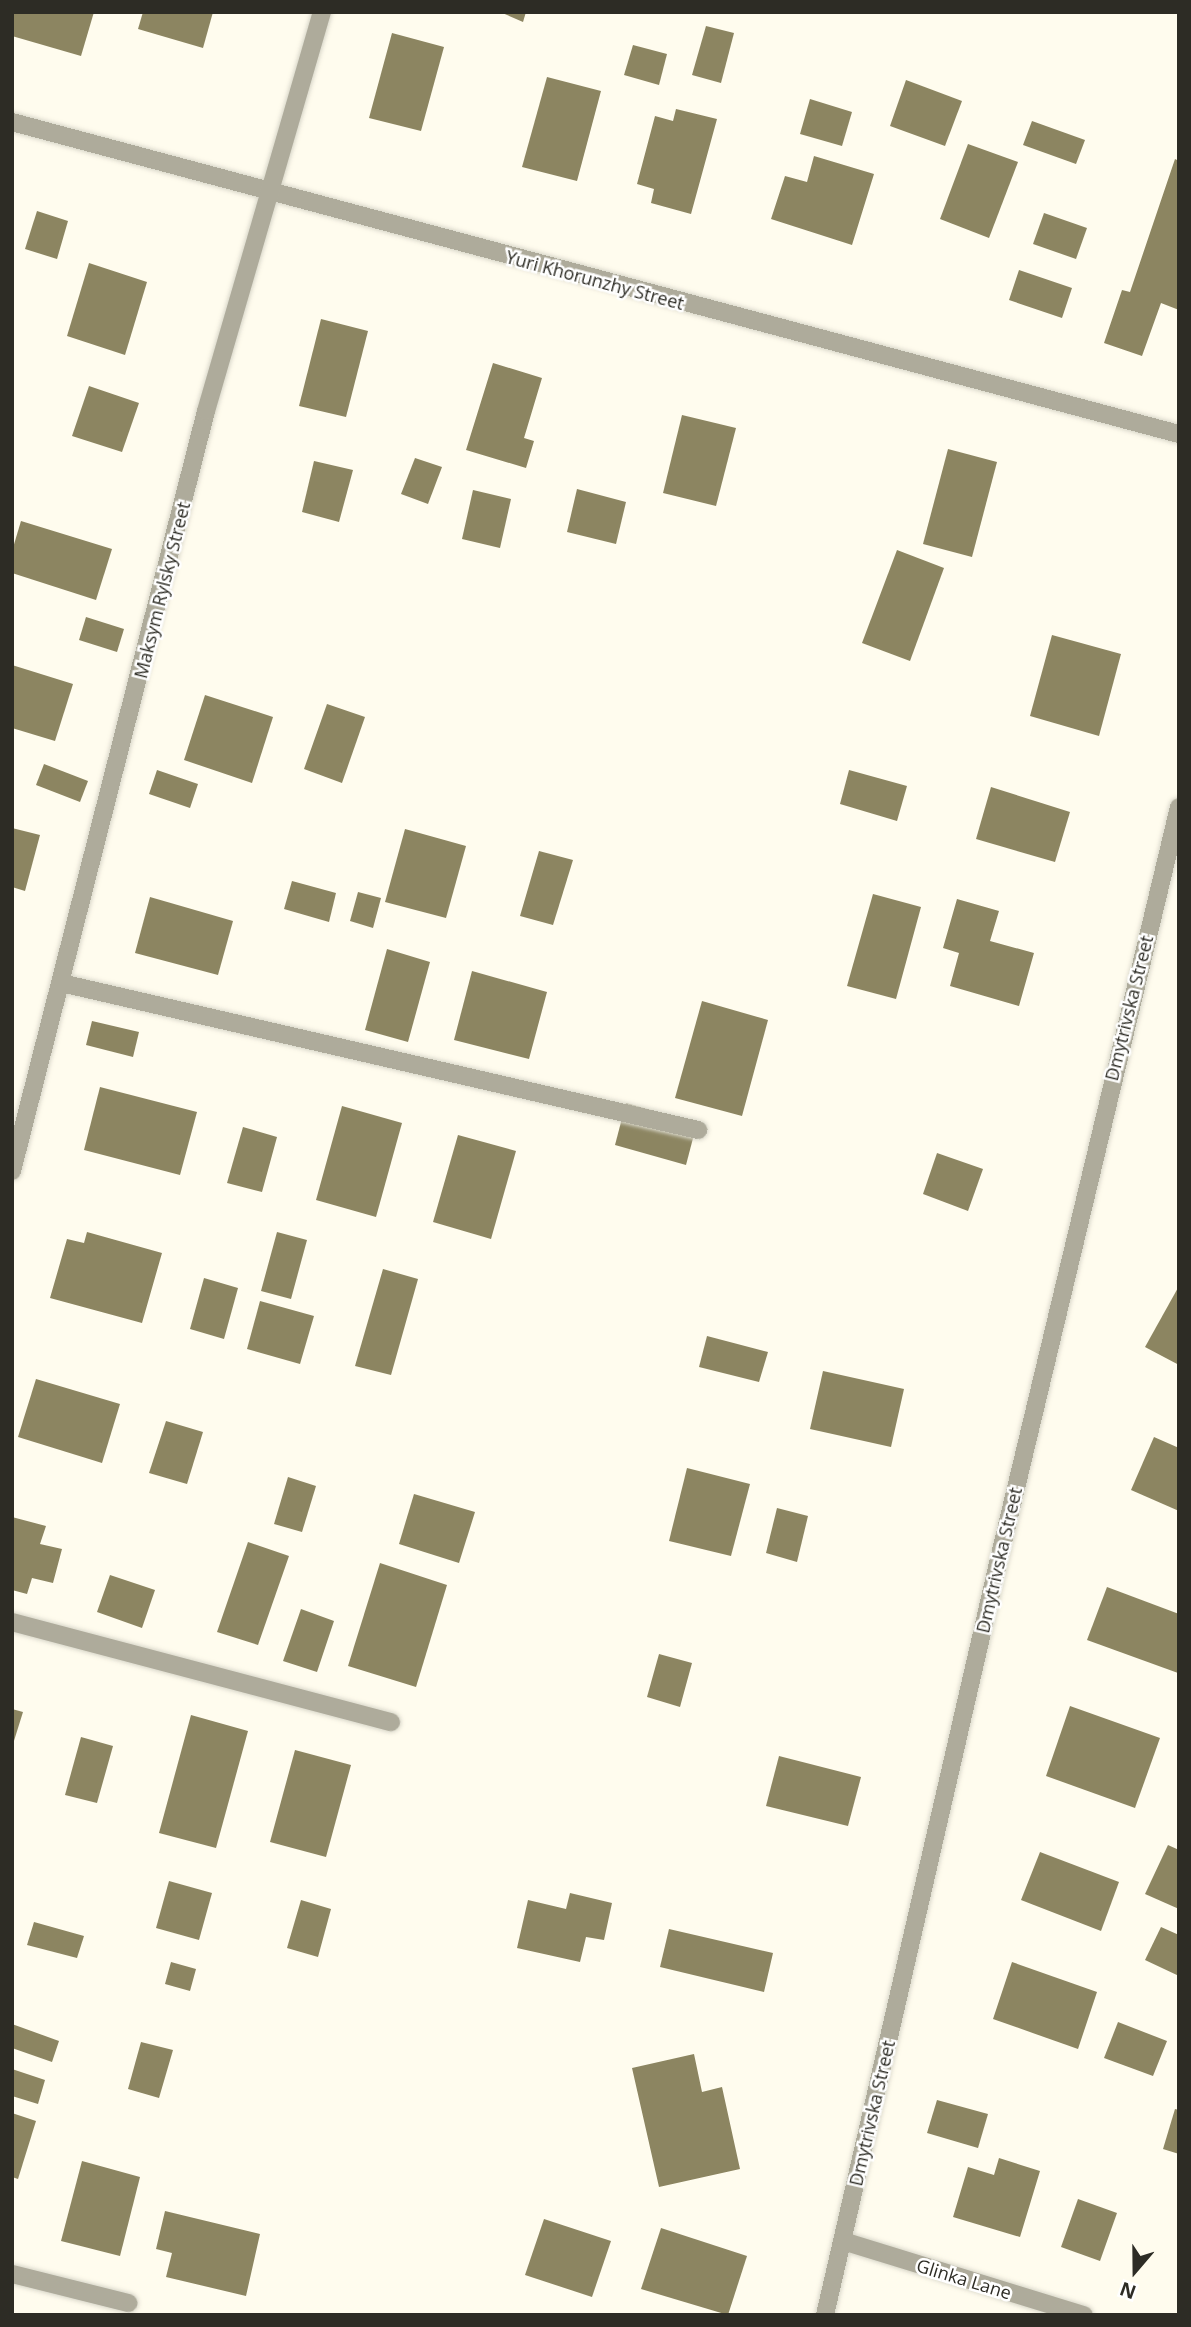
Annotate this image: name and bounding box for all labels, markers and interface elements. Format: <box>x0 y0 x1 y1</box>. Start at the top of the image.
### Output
street label: Yuri Khorunzhy Street <box>504 246 686 314</box>
street label: Maksym Rylsky Street <box>130 499 194 681</box>
street label: Dmytrivska Street <box>1100 933 1158 1083</box>
street label: Dmytrivska Street <box>972 1485 1026 1635</box>
street label: Dmytrivska Street <box>845 2038 899 2188</box>
north arrow <box>1100 2236 1170 2306</box>
street label: Glinka Lane <box>914 2254 1014 2304</box>
text: N <box>1116 2276 1140 2306</box>

